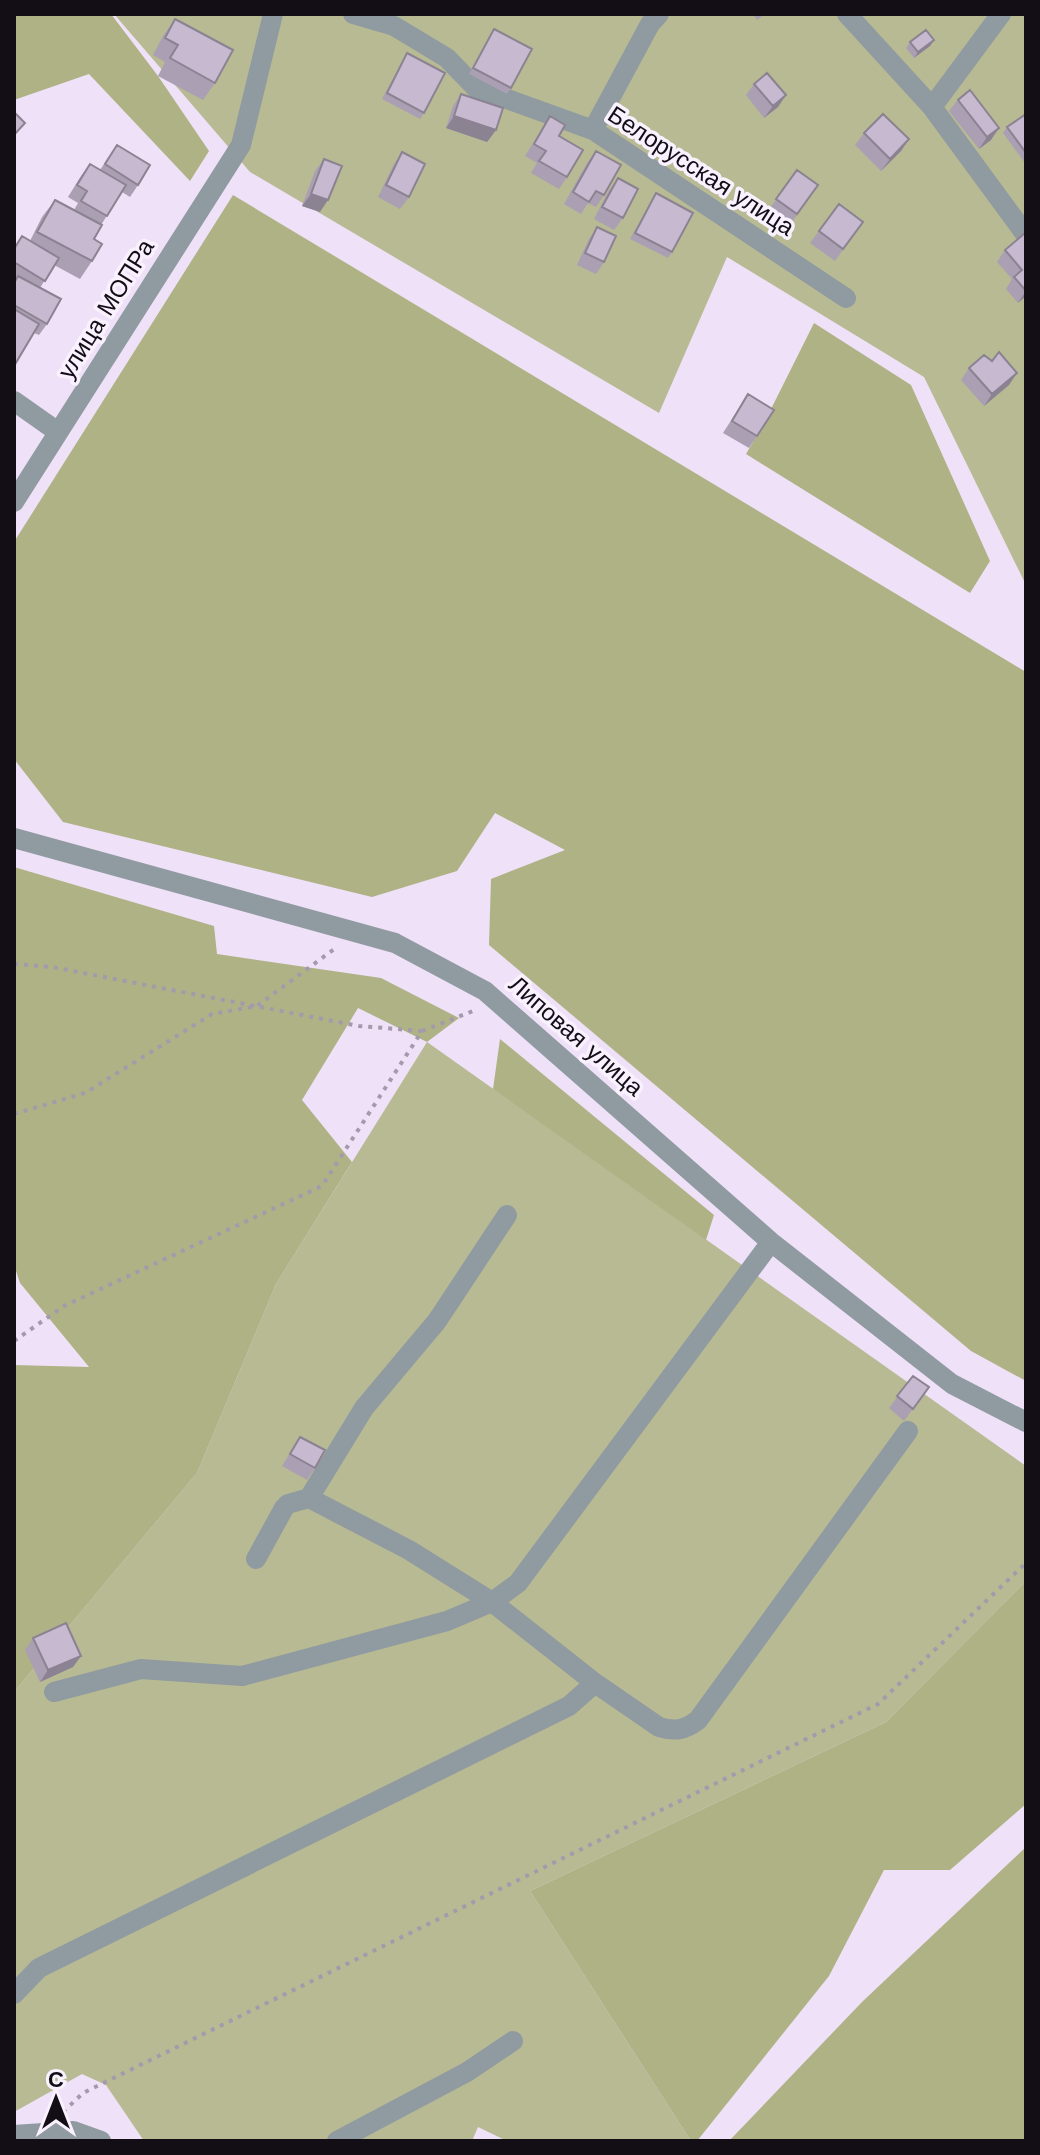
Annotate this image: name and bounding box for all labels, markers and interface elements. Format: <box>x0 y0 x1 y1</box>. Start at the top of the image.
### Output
street label: Белорусская улица <box>603 100 800 242</box>
street label: улица МОПРа <box>52 234 160 384</box>
street label: Липовая улица <box>503 970 649 1102</box>
north arrow <box>16 2059 96 2139</box>
text: С <box>48 2067 64 2092</box>

